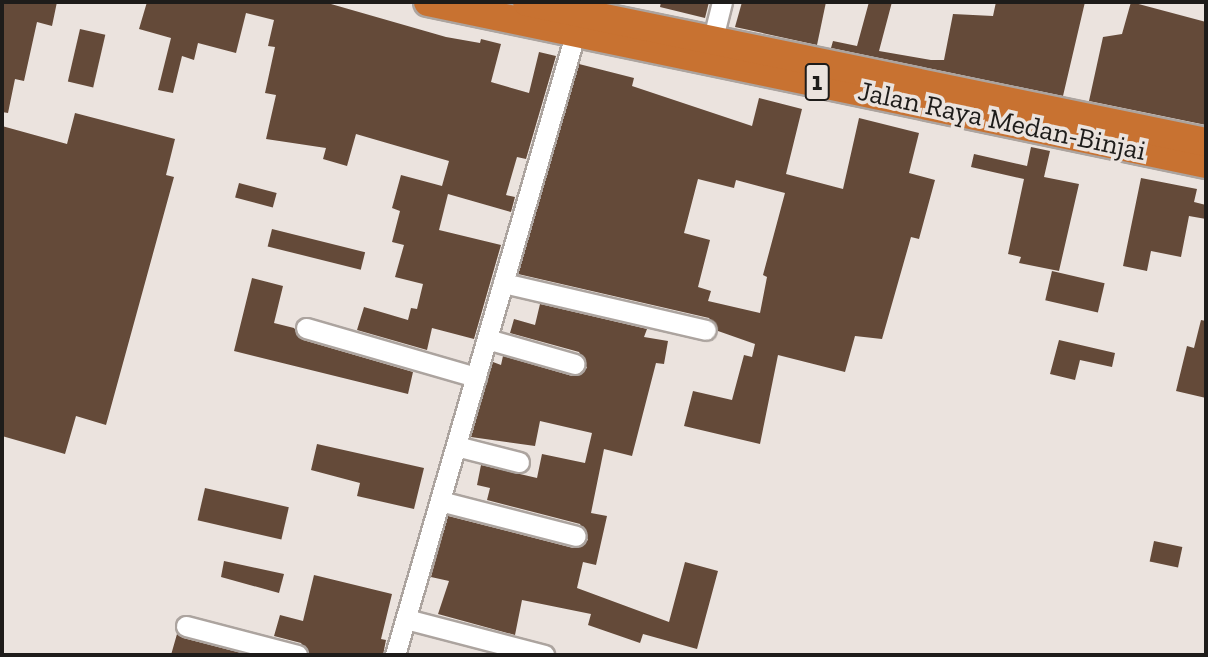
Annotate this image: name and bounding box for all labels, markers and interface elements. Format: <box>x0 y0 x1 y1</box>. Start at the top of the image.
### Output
road number: 1 <box>803 60 831 104</box>
street label: Jalan Raya Medan-Binjai <box>855 74 1149 168</box>

